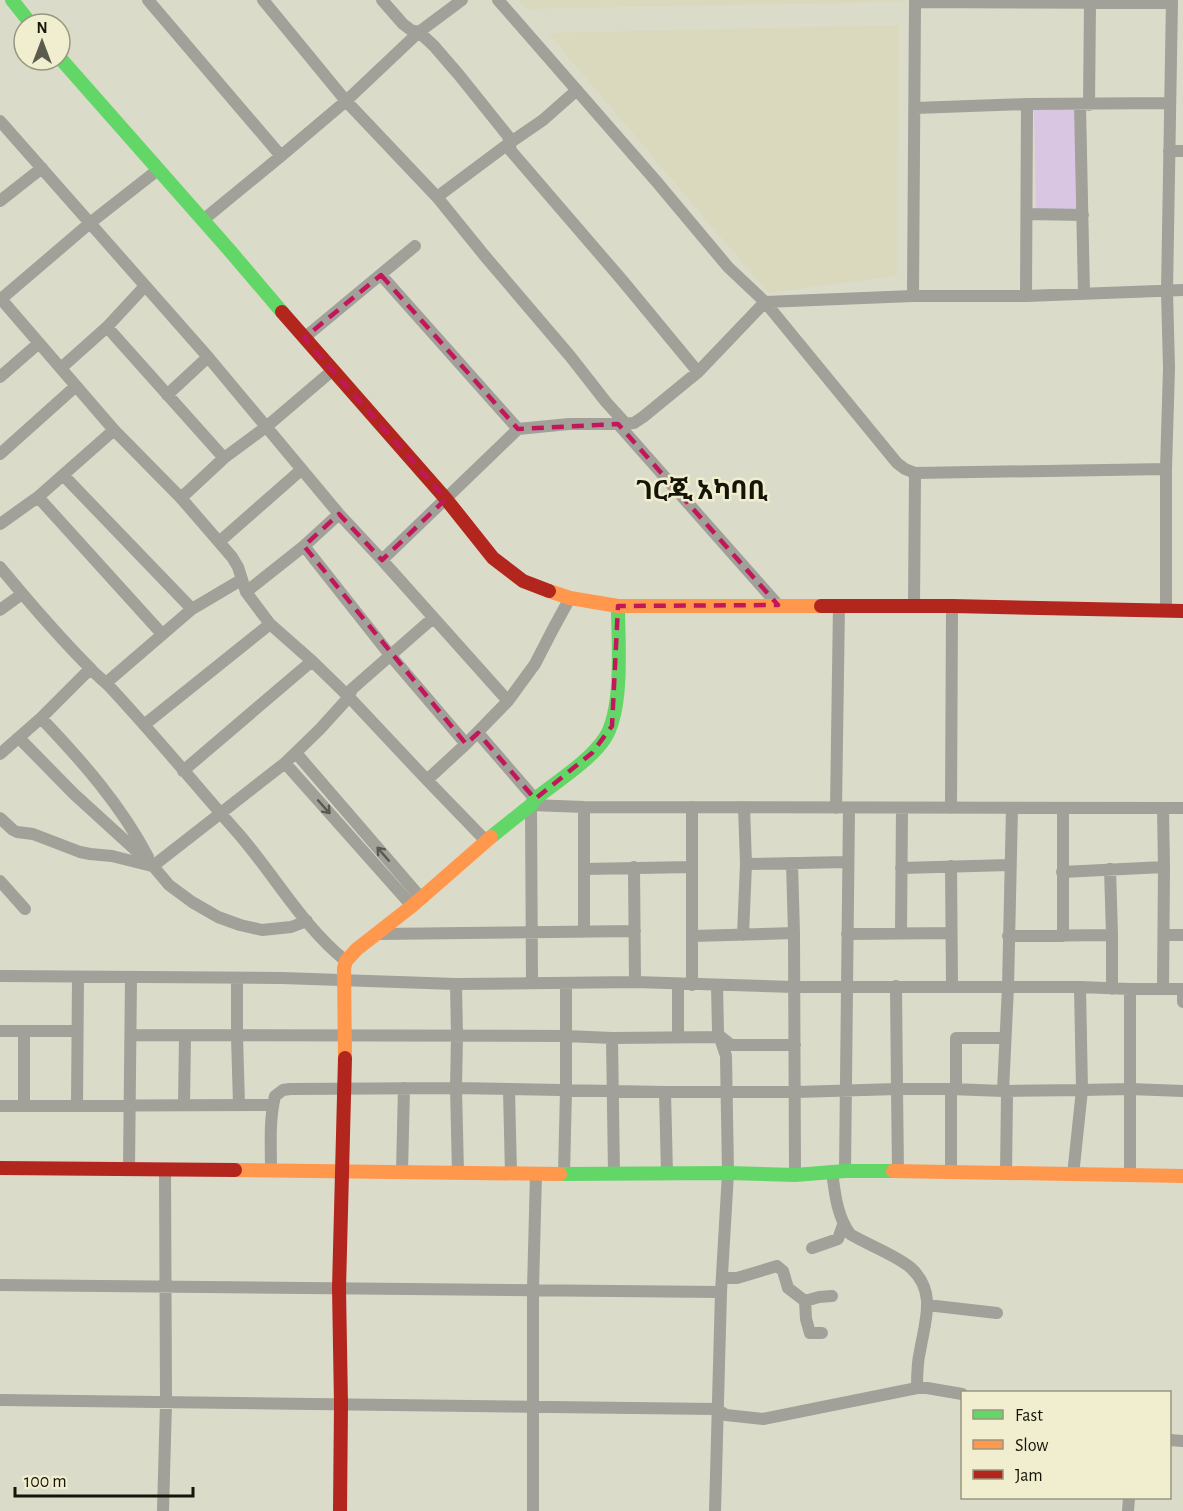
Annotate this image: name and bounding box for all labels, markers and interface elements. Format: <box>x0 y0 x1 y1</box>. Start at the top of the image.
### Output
north arrow <box>12 12 72 72</box>
text: N <box>36 20 48 36</box>
district label: ገርጂ አካባቢ <box>636 476 768 504</box>
one-way arrow <box>316 798 330 814</box>
one-way arrow <box>376 846 389 862</box>
legend <box>961 1391 1171 1499</box>
text: Fast <box>1015 1407 1043 1425</box>
text: Slow <box>1015 1437 1048 1455</box>
scale bar <box>15 1460 194 1498</box>
text: Jam <box>1015 1467 1043 1485</box>
text: 100 m <box>24 1473 67 1491</box>

